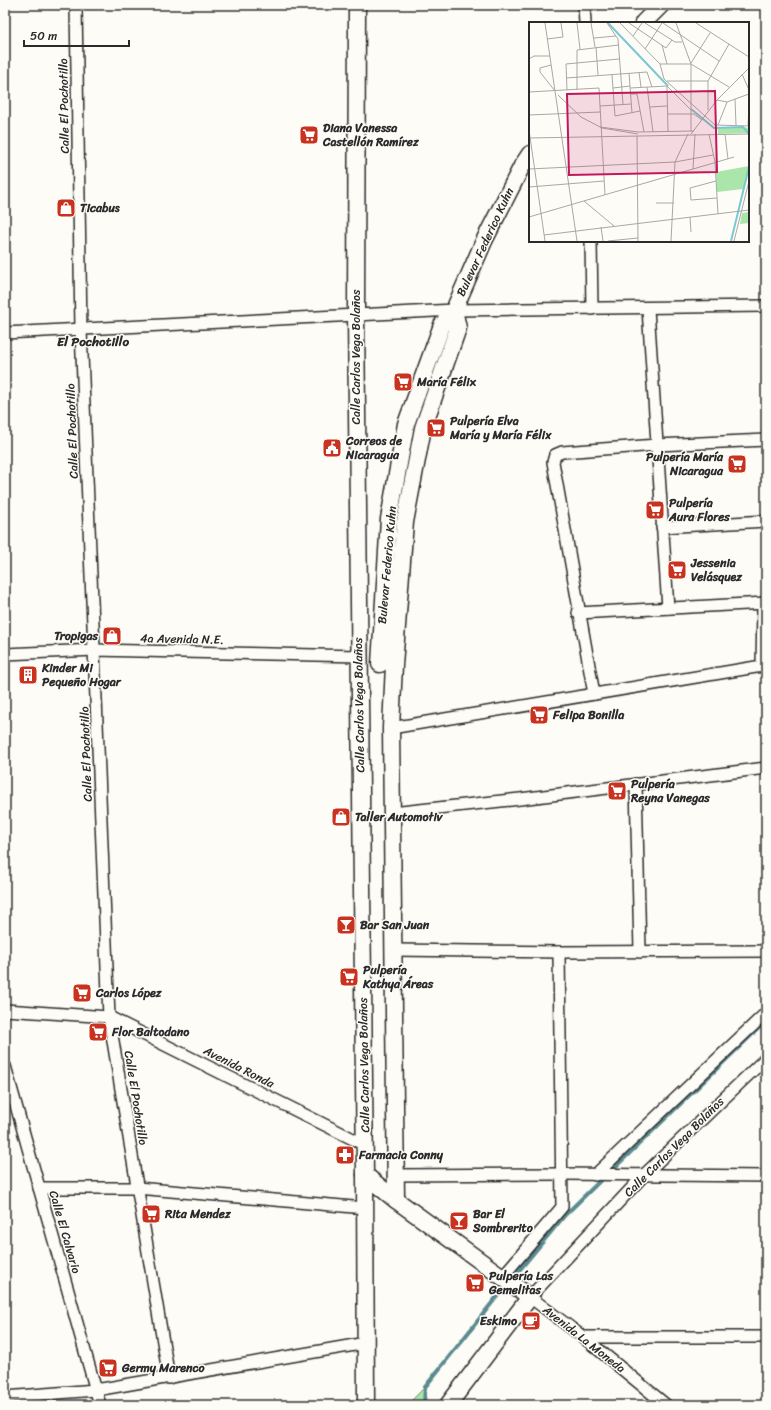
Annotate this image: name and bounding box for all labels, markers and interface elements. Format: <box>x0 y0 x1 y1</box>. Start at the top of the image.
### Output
scale bar <box>24 22 129 48</box>
inset map <box>529 22 749 242</box>
text: 50 m <box>30 25 57 47</box>
street label: Calle El Pochotillo <box>52 58 76 154</box>
place label: Diana Vanessa Castellón Ramírez <box>322 117 420 153</box>
supermarket icon: Diana Vanessa Castellón Ramírez <box>298 124 320 146</box>
street label: Bulevar Federico Kuhn <box>450 183 520 300</box>
shop icon: Ticabus <box>55 197 77 219</box>
place label: Ticabus <box>80 197 121 219</box>
street label: Calle Carlos Vega Bolaños <box>345 289 367 424</box>
district label: El Pochotillo <box>57 330 129 353</box>
supermarket icon: María Félix <box>392 371 414 393</box>
place label: María Félix <box>416 371 477 393</box>
street label: Calle El Pochotillo <box>59 383 85 479</box>
place label: Pulpería Elva María y María Félix <box>449 410 552 446</box>
supermarket icon: Pulpería Elva María y María Félix <box>425 417 447 439</box>
place label: Correos de Nicaragua <box>345 430 403 466</box>
public building icon: Correos de Nicaragua <box>321 437 343 459</box>
place label: Pulpería María Nicaragua <box>646 446 724 482</box>
supermarket icon: Pulpería María Nicaragua <box>726 453 748 475</box>
place label: Pulpería Aura Flores <box>668 492 730 528</box>
supermarket icon: Pulpería Aura Flores <box>644 499 666 521</box>
street label: Bulevar Federico Kuhn <box>371 505 403 625</box>
place label: Jessenia Velásquez <box>690 552 743 588</box>
supermarket icon: Jessenia Velásquez <box>666 559 688 581</box>
place label: Tropigas <box>54 625 98 647</box>
shop icon: Tropigas <box>101 625 123 647</box>
street label: 4a Avenida N.E. <box>140 627 224 651</box>
street label: Calle Carlos Vega Bolaños <box>347 637 371 773</box>
place label: Kinder Mi Pequeño Hogar <box>41 657 122 693</box>
building icon: Kinder Mi Pequeño Hogar <box>17 664 39 686</box>
supermarket icon: Felipa Bonilla <box>528 704 550 726</box>
place label: Felipa Bonilla <box>552 704 625 726</box>
street label: Calle El Pochotillo <box>73 706 99 802</box>
place label: Pulpería Reyna Vanegas <box>630 773 710 809</box>
supermarket icon: Pulpería Reyna Vanegas <box>606 780 628 802</box>
shop icon: Taller Automotiv <box>330 806 352 828</box>
place label: Taller Automotiv <box>355 806 444 828</box>
bar icon: Bar San Juan <box>335 914 357 936</box>
place label: Bar San Juan <box>360 914 430 936</box>
place label: Pulpería Kathya Áreas <box>362 959 434 995</box>
supermarket icon: Pulpería Kathya Áreas <box>338 966 360 988</box>
supermarket icon: Carlos López <box>71 982 93 1004</box>
place label: Carlos López <box>95 982 163 1004</box>
street label: Calle Carlos Vega Bolaños <box>352 997 376 1133</box>
supermarket icon: Flor Baltodano <box>87 1021 109 1043</box>
place label: Flor Baltodano <box>111 1021 190 1043</box>
street label: Avenida Ronda <box>199 1039 279 1095</box>
street label: Calle El Pochotillo <box>118 1049 154 1147</box>
street label: Calle Carlos Vega Bolaños <box>619 1091 730 1202</box>
pharmacy icon: Farmacia Conny <box>334 1144 356 1166</box>
place label: Farmacia Conny <box>358 1144 444 1166</box>
street label: Calle El Calvario <box>43 1188 87 1276</box>
supermarket icon: Rita Mendez <box>140 1203 162 1225</box>
place label: Rita Mendez <box>164 1203 232 1225</box>
place label: Bar El Sombrerito <box>472 1203 534 1239</box>
bar icon: Bar El Sombrerito <box>448 1210 470 1232</box>
place label: Pulpería Las Gemelitas <box>488 1265 554 1301</box>
supermarket icon: Pulpería Las Gemelitas <box>464 1272 486 1294</box>
street label: Avenida La Moneda <box>537 1299 630 1379</box>
place label: Eskimo <box>480 1310 518 1332</box>
cafe icon: Eskimo <box>520 1310 542 1332</box>
supermarket icon: Germy Marenco <box>97 1357 119 1379</box>
place label: Germy Marenco <box>121 1357 205 1379</box>

